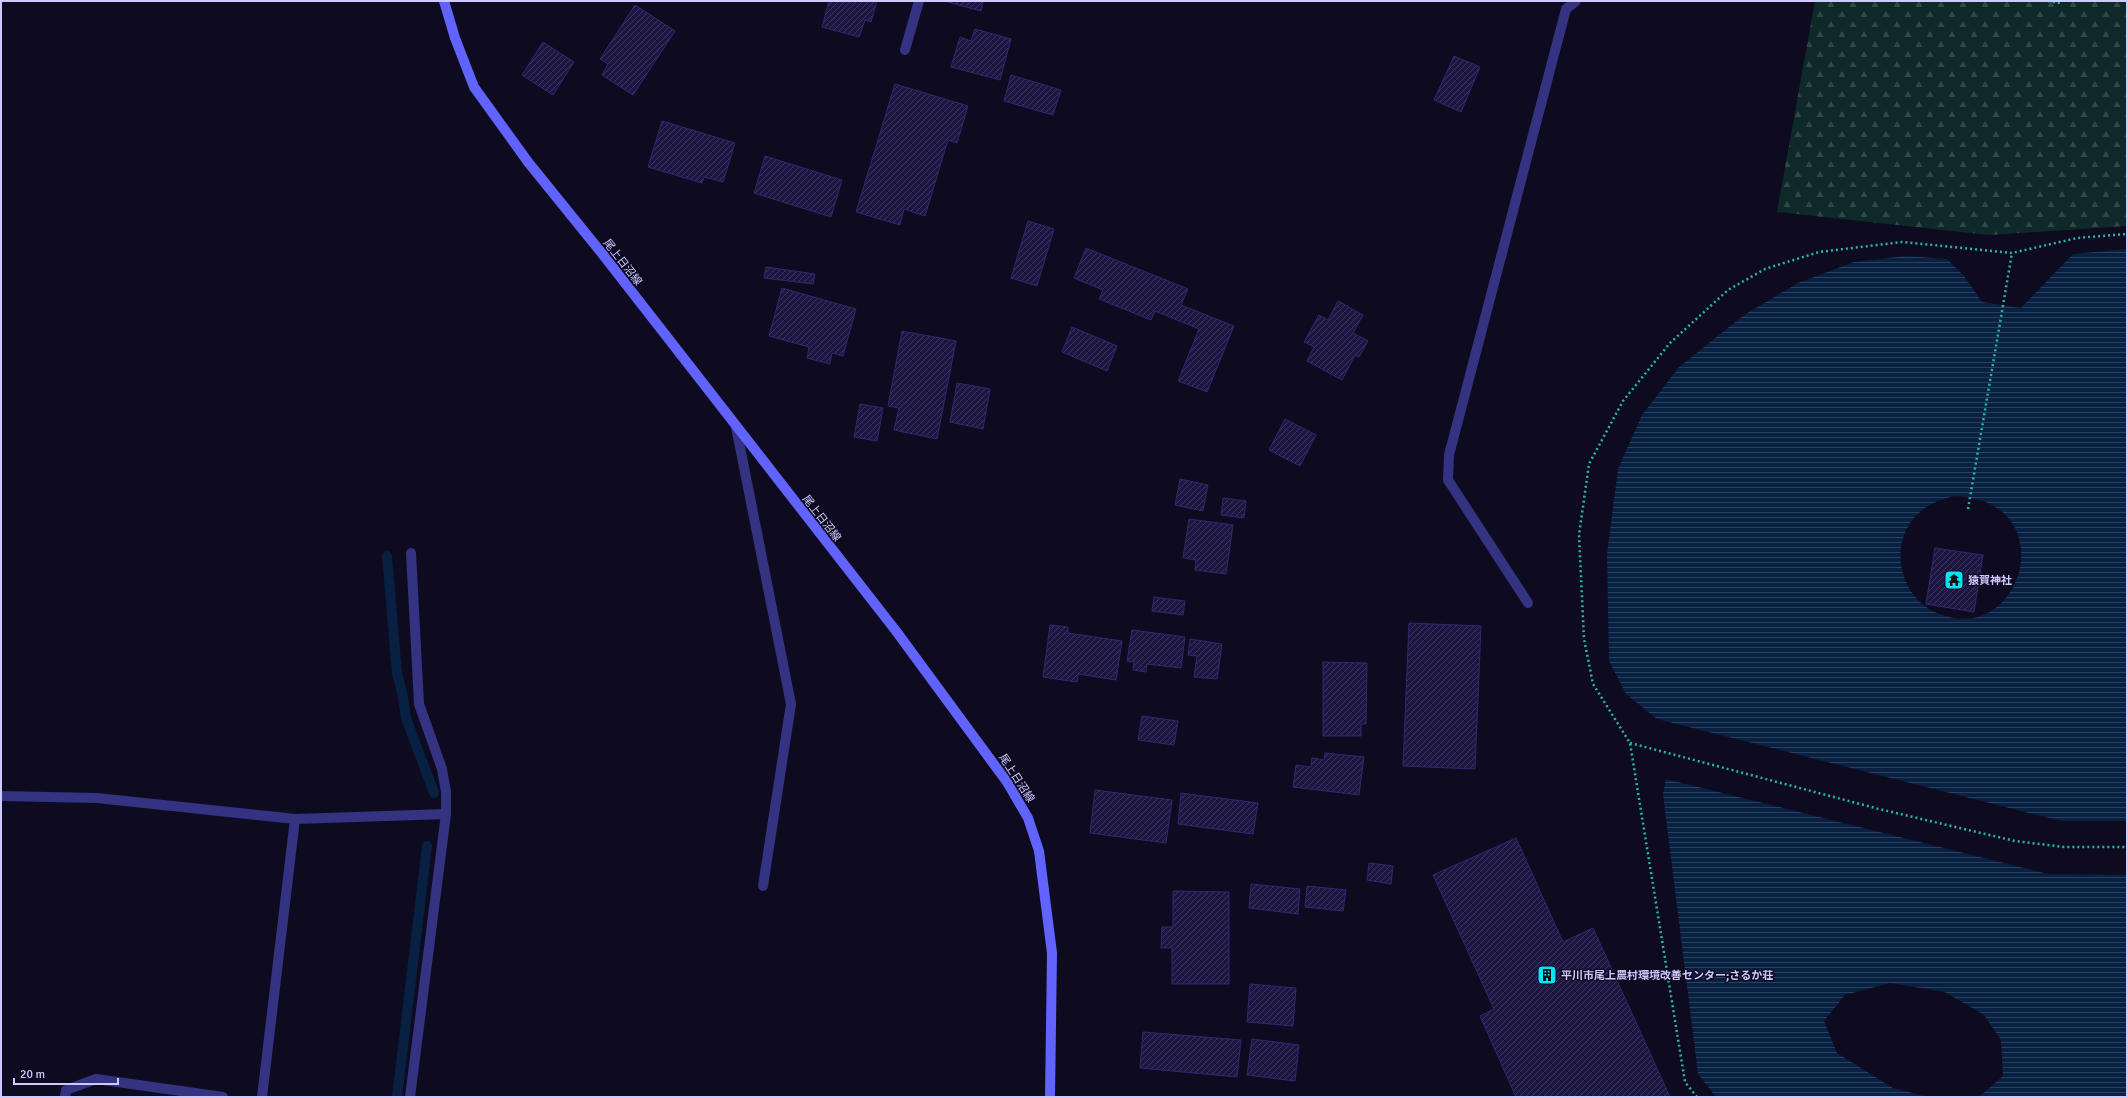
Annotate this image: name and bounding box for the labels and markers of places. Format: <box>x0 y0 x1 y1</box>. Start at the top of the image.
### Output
temple icon: 猿賀神社 <box>1943 569 1965 591</box>
place label: 猿賀神社 <box>1968 574 2012 587</box>
building icon: 平川市尾上農村環境改善センター;さるか荘 <box>1536 964 1558 986</box>
place label: 平川市尾上農村環境改善センター;さるか荘 <box>1561 969 1773 982</box>

